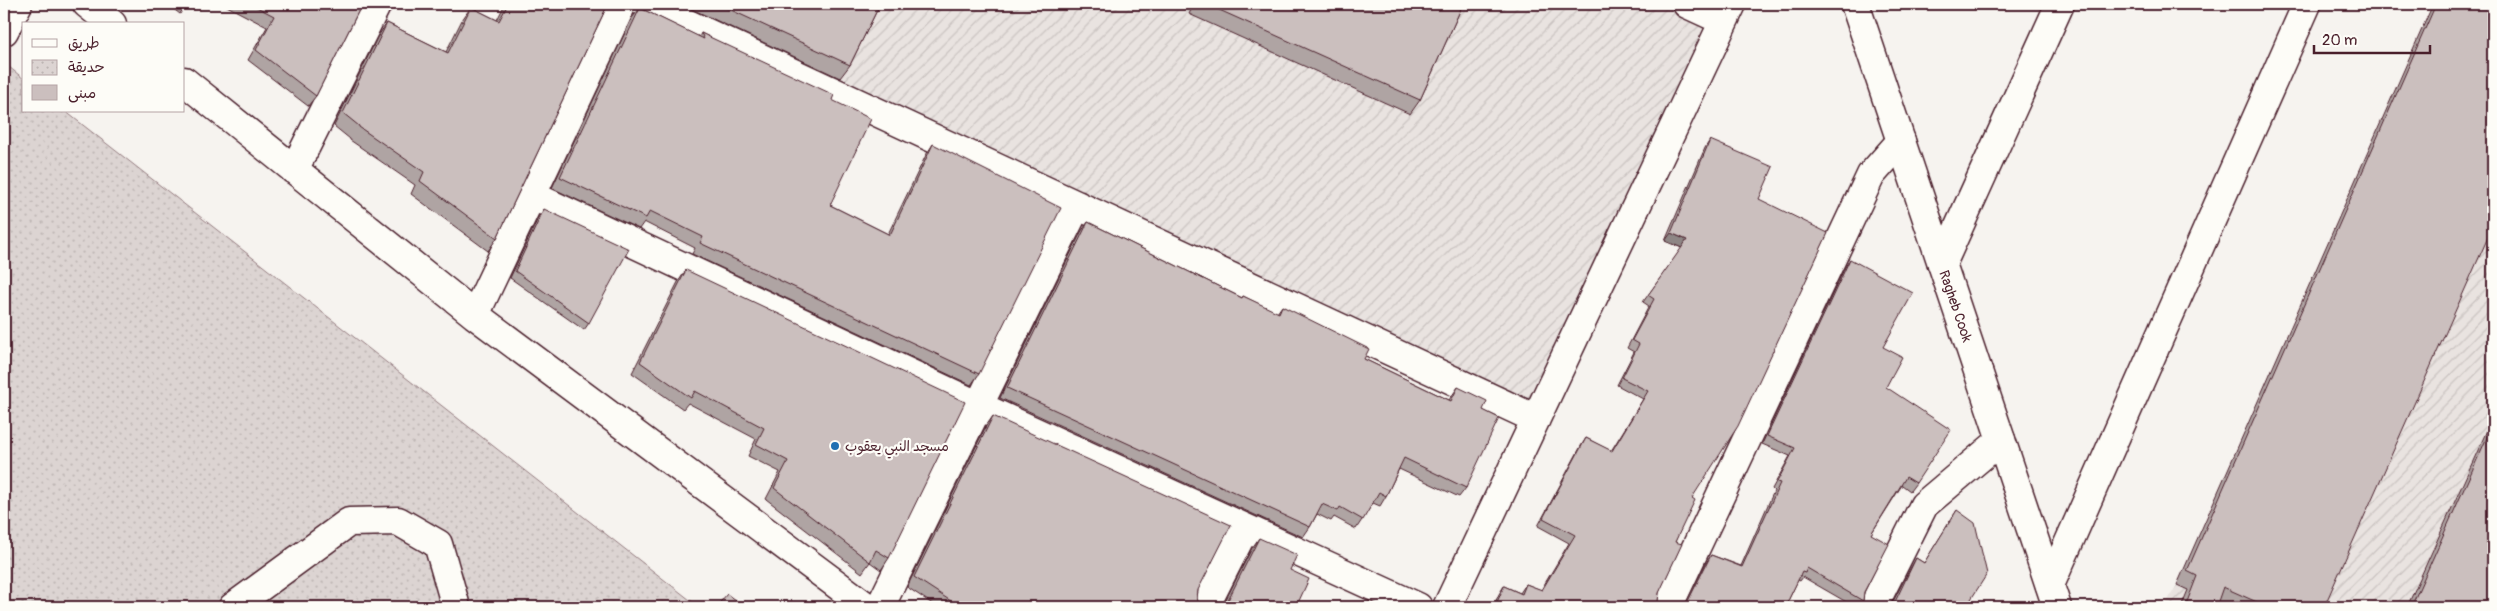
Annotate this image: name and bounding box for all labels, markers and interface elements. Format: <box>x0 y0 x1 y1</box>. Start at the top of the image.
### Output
legend <box>22 22 185 112</box>
scale bar <box>2314 22 2431 54</box>
text: 20 m <box>2322 31 2357 50</box>
text: طريق <box>68 34 100 53</box>
text: حديقة <box>68 58 105 77</box>
text: مبنى <box>68 84 96 103</box>
street label: Ragheb Cook <box>1935 268 1976 344</box>
place label: مسجد النبي يعقوب <box>845 438 949 459</box>
marker: مسجد النبي يعقوب <box>829 440 841 452</box>

